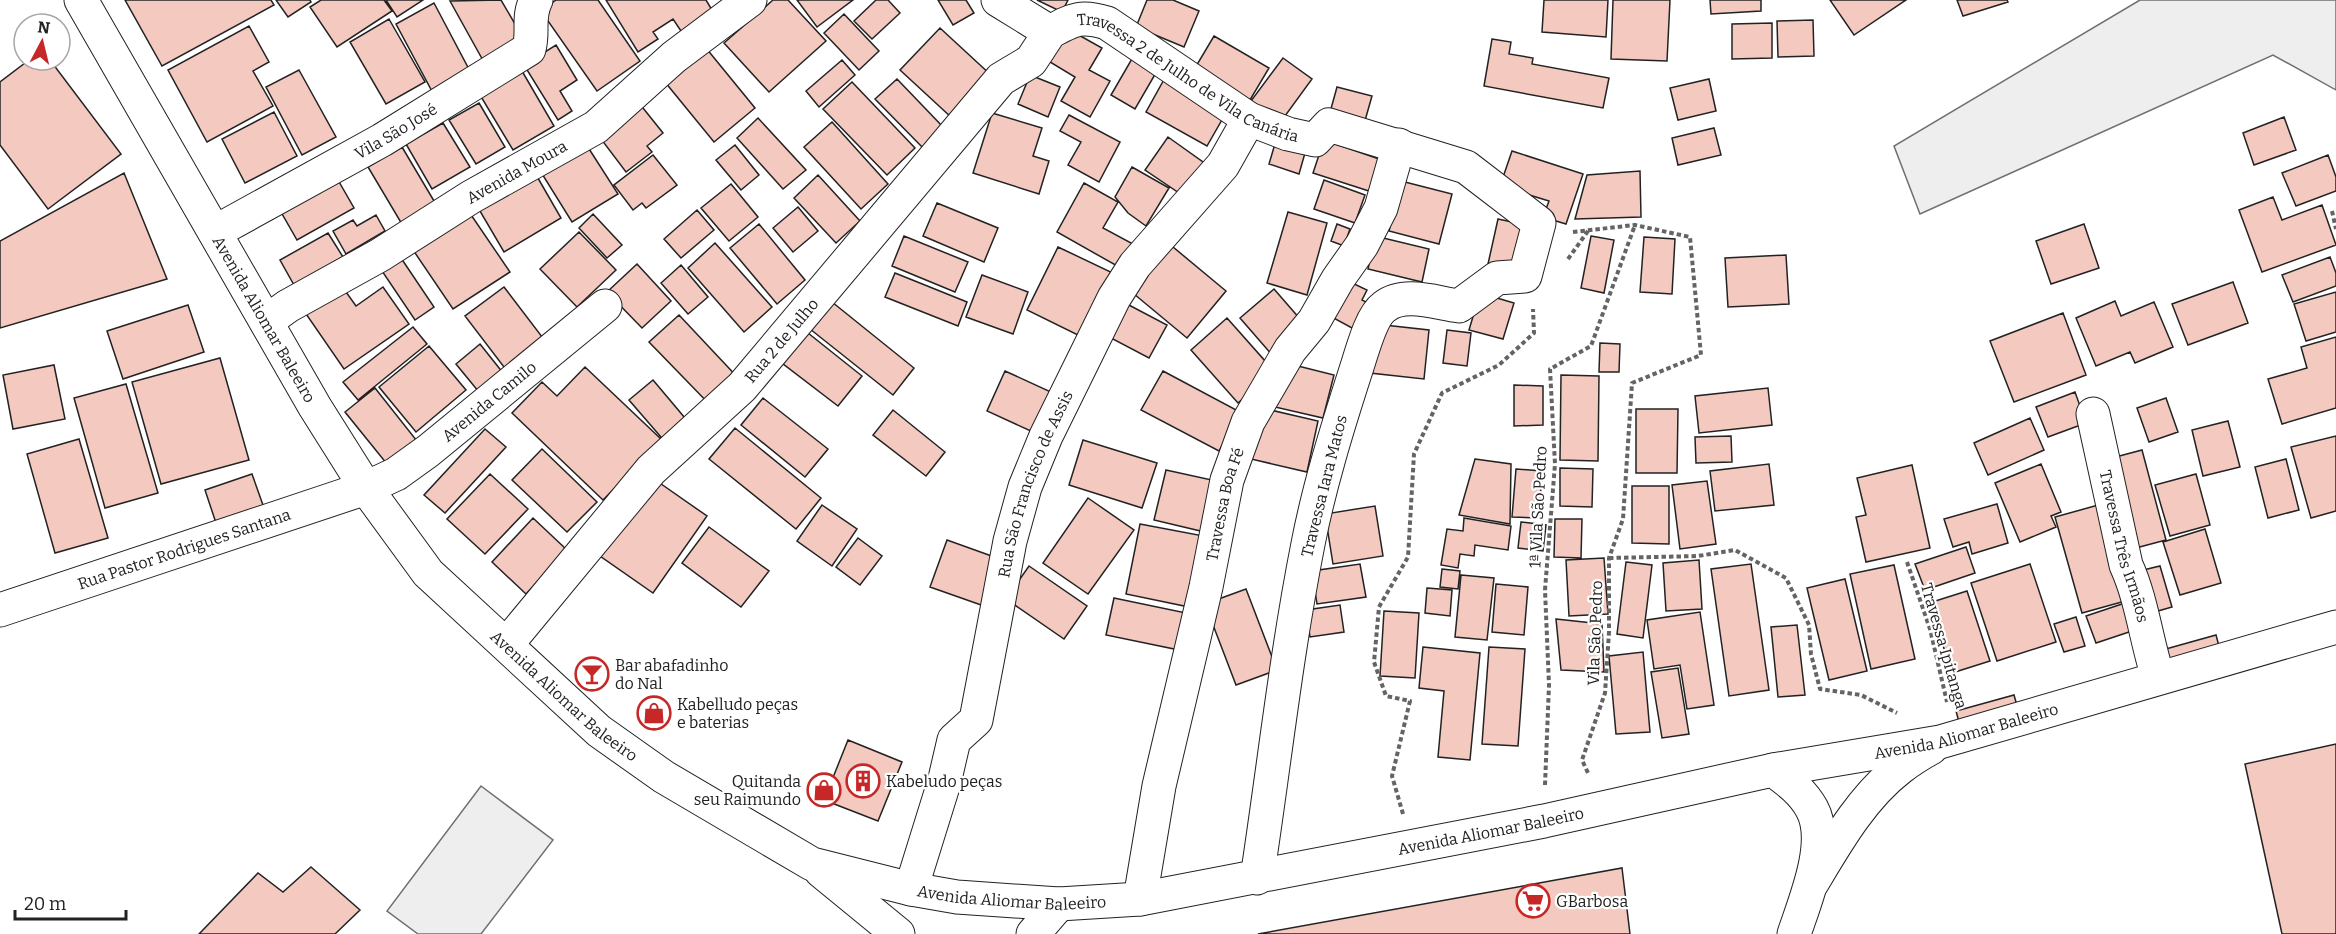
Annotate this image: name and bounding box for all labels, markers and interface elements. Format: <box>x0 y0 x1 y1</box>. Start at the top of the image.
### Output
street label: Travessa 2 de Julho de Vila Canária <box>1076 9 1301 146</box>
north arrow <box>12 12 72 72</box>
text: N <box>36 17 51 38</box>
street label: Vila São José <box>351 99 440 163</box>
street label: Avenida Moura <box>463 136 570 207</box>
street label: Avenida Aliomar Baleeiro <box>209 232 320 406</box>
street label: Rua 2 de Julho <box>740 294 822 386</box>
street label: Avenida Camilo <box>438 357 540 445</box>
street label: Rua São Francisco de Assis <box>994 387 1076 579</box>
street label: Travessa Iara Matos <box>1297 413 1351 559</box>
street label: Travessa Boa Fé <box>1202 445 1248 563</box>
street label: 1ª Vila São Pedro <box>1525 446 1551 568</box>
street label: Travessa Três Irmãos <box>2096 468 2153 624</box>
street label: Rua Pastor Rodrigues Santana <box>75 504 293 593</box>
street label: Vila São Pedro <box>1584 580 1606 686</box>
street label: Travessa Ipitanga <box>1917 581 1971 711</box>
street label: Avenida Aliomar Baleeiro <box>487 626 642 765</box>
bar icon: Bar abafadinho do Nal <box>574 656 610 692</box>
place label: Bar abafadinho do Nal <box>615 656 729 693</box>
shop icon: Kabelludo peças e baterias <box>636 695 672 731</box>
place label: Kabelludo peças e baterias <box>677 695 798 732</box>
street label: Avenida Aliomar Baleeiro <box>1873 699 2060 762</box>
building icon: Kabeludo peças <box>845 763 881 799</box>
place label: Quitanda seu Raimundo <box>694 772 801 809</box>
shop icon: Quitanda seu Raimundo <box>806 772 842 808</box>
place label: Kabeludo peças <box>886 772 1002 791</box>
street label: Avenida Aliomar Baleeiro <box>1396 803 1586 859</box>
street label: Avenida Aliomar Baleeiro <box>916 881 1107 914</box>
scale bar <box>15 883 126 921</box>
supermarket icon: GBarbosa <box>1515 883 1551 919</box>
place label: GBarbosa <box>1556 892 1628 911</box>
text: 20 m <box>24 893 66 915</box>

